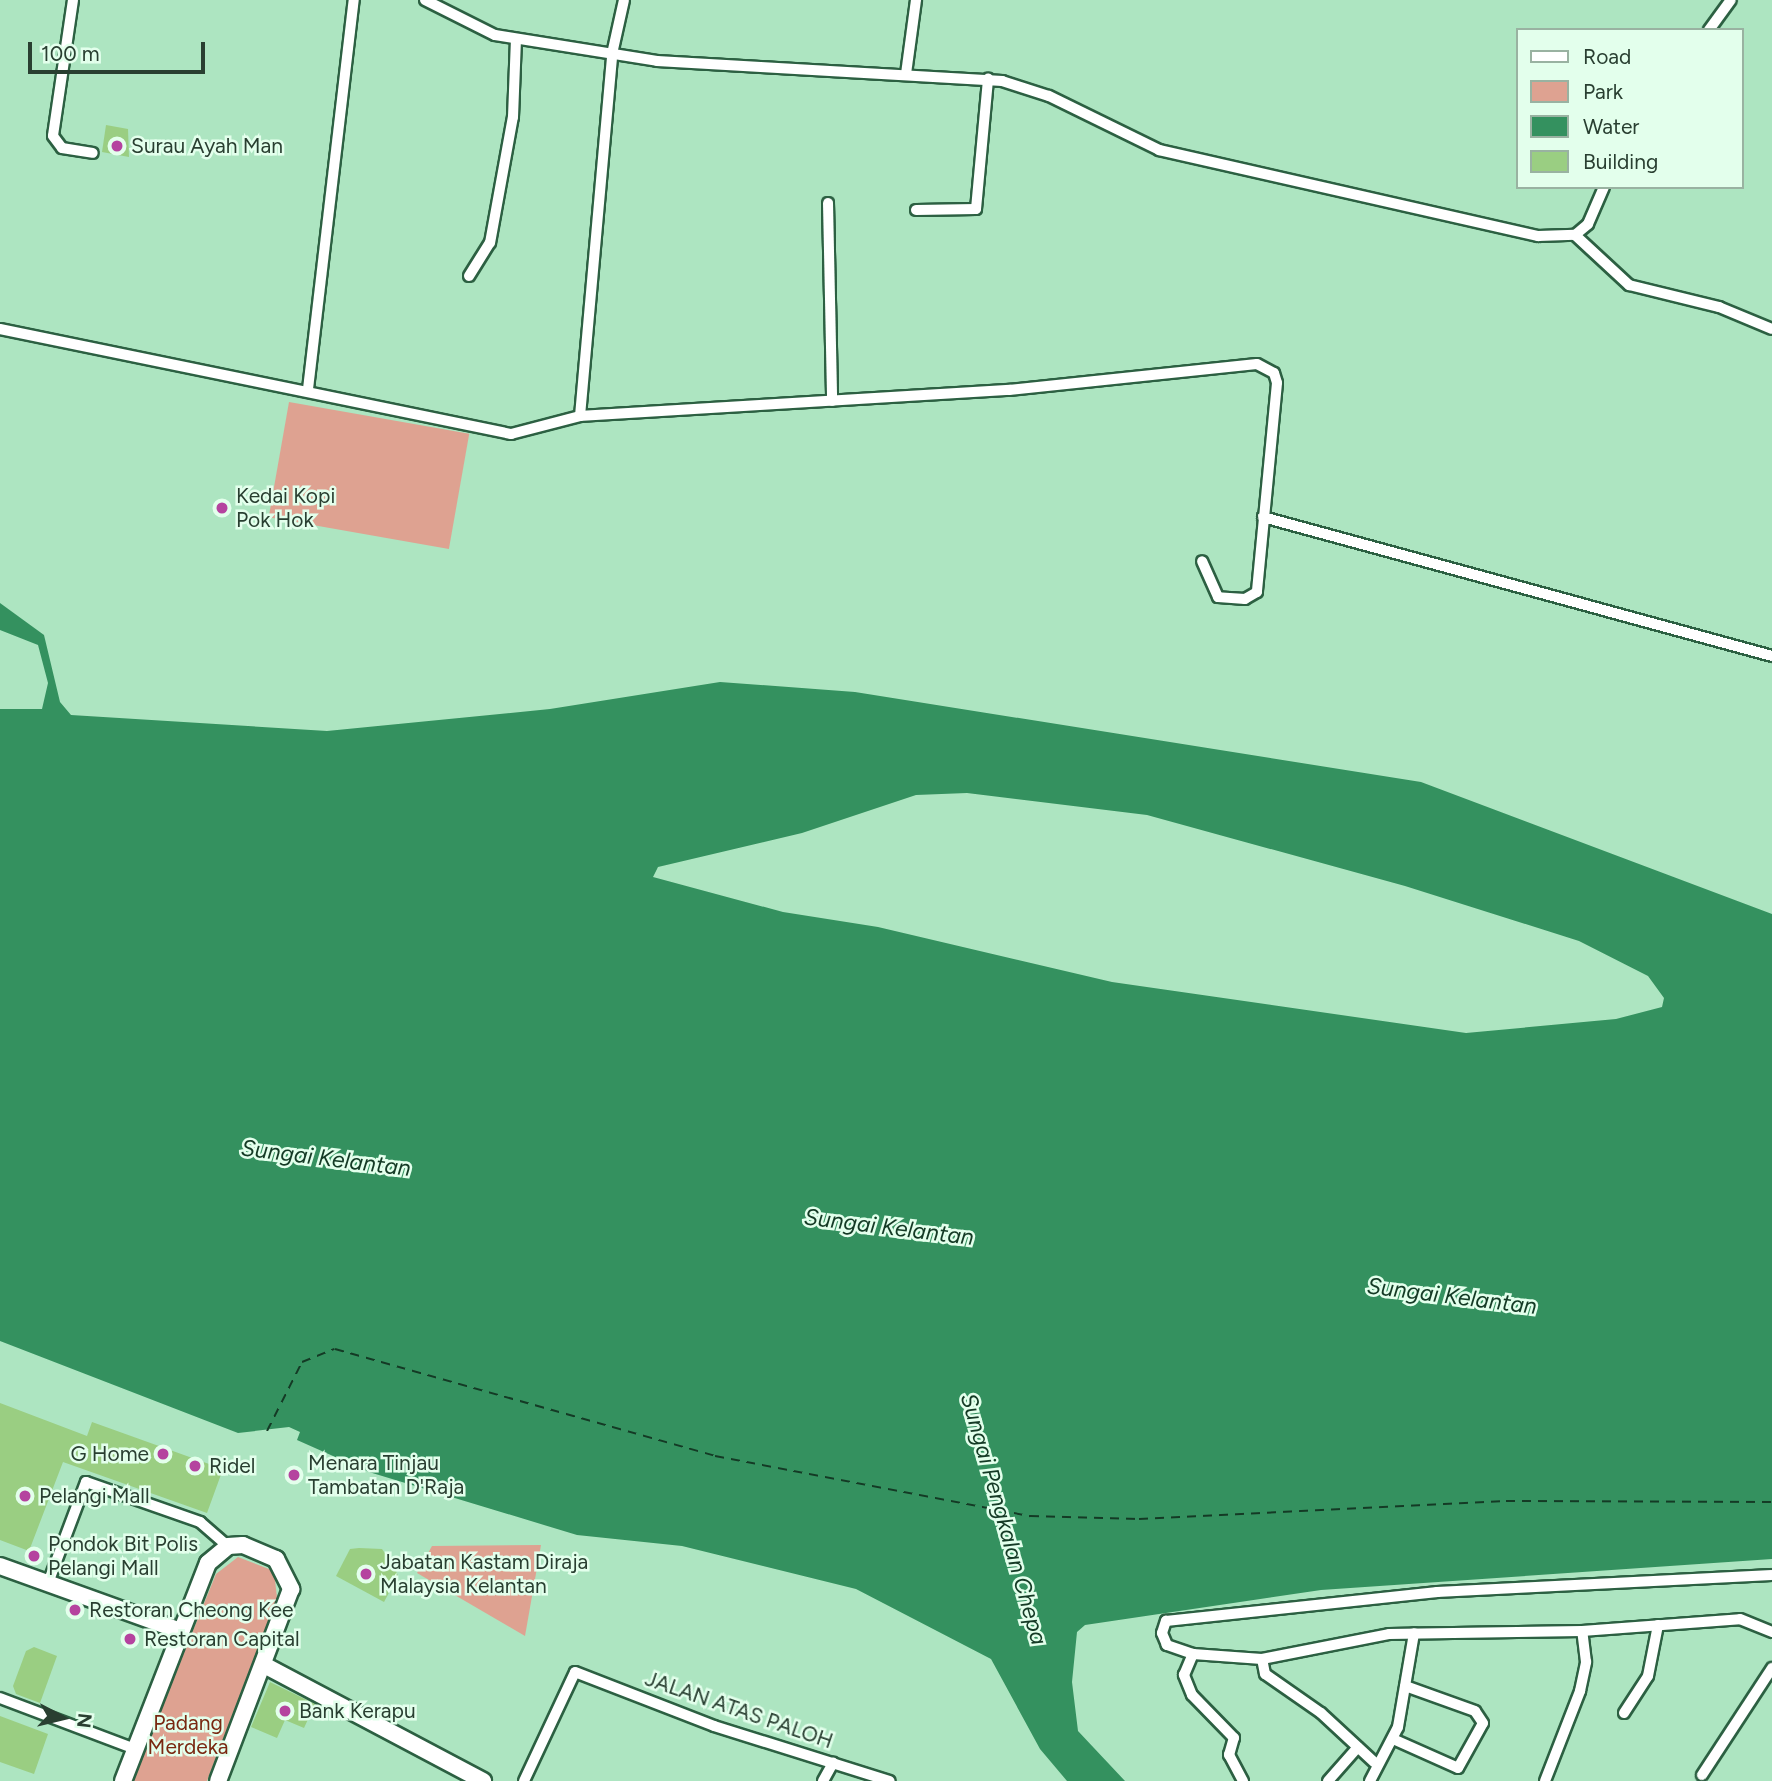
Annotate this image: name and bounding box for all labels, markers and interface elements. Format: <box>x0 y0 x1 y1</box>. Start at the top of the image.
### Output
scale bar <box>32 28 208 72</box>
legend <box>1516 28 1744 189</box>
text: 100 m <box>41 41 100 66</box>
text: Road <box>1583 44 1631 69</box>
text: Park <box>1583 79 1623 104</box>
text: Water <box>1583 114 1639 139</box>
place label: Surau Ayah Man <box>131 133 283 159</box>
marker: Surau Ayah Man <box>109 138 125 154</box>
text: Building <box>1583 149 1658 174</box>
place label: Kedai Kopi Pok Hok <box>236 483 335 533</box>
marker: Kedai Kopi Pok Hok <box>214 500 230 516</box>
water label: Sungai Kelantan <box>240 1134 412 1182</box>
water label: Sungai Kelantan <box>803 1203 975 1251</box>
water label: Sungai Kelantan <box>1366 1272 1538 1320</box>
water label: Sungai Pengkalan Chepa <box>955 1390 1053 1648</box>
place label: G Home <box>71 1441 149 1467</box>
marker: G Home <box>155 1446 171 1462</box>
place label: Menara Tinjau Tambatan D'Raja <box>308 1450 464 1500</box>
place label: Ridel <box>209 1453 255 1479</box>
marker: Ridel <box>187 1458 203 1474</box>
marker: Menara Tinjau Tambatan D'Raja <box>286 1467 302 1483</box>
place label: Pelangi Mall <box>39 1483 150 1509</box>
marker: Pelangi Mall <box>17 1488 33 1504</box>
place label: Pondok Bit Polis Pelangi Mall <box>48 1531 198 1581</box>
marker: Pondok Bit Polis Pelangi Mall <box>26 1548 42 1564</box>
place label: Jabatan Kastam Diraja Malaysia Kelantan <box>380 1549 588 1599</box>
marker: Jabatan Kastam Diraja Malaysia Kelantan <box>358 1566 374 1582</box>
place label: Restoran Cheong Kee <box>89 1597 293 1623</box>
marker: Restoran Cheong Kee <box>67 1602 83 1618</box>
place label: Restoran Capital <box>144 1626 300 1652</box>
marker: Restoran Capital <box>122 1631 138 1647</box>
street label: JALAN ATAS PALOH <box>642 1666 836 1754</box>
north arrow <box>28 1683 98 1753</box>
place label: Bank Kerapu <box>299 1698 416 1724</box>
marker: Bank Kerapu <box>277 1703 293 1719</box>
park label: Padang Merdeka <box>148 1710 228 1760</box>
text: N <box>72 1712 97 1729</box>

